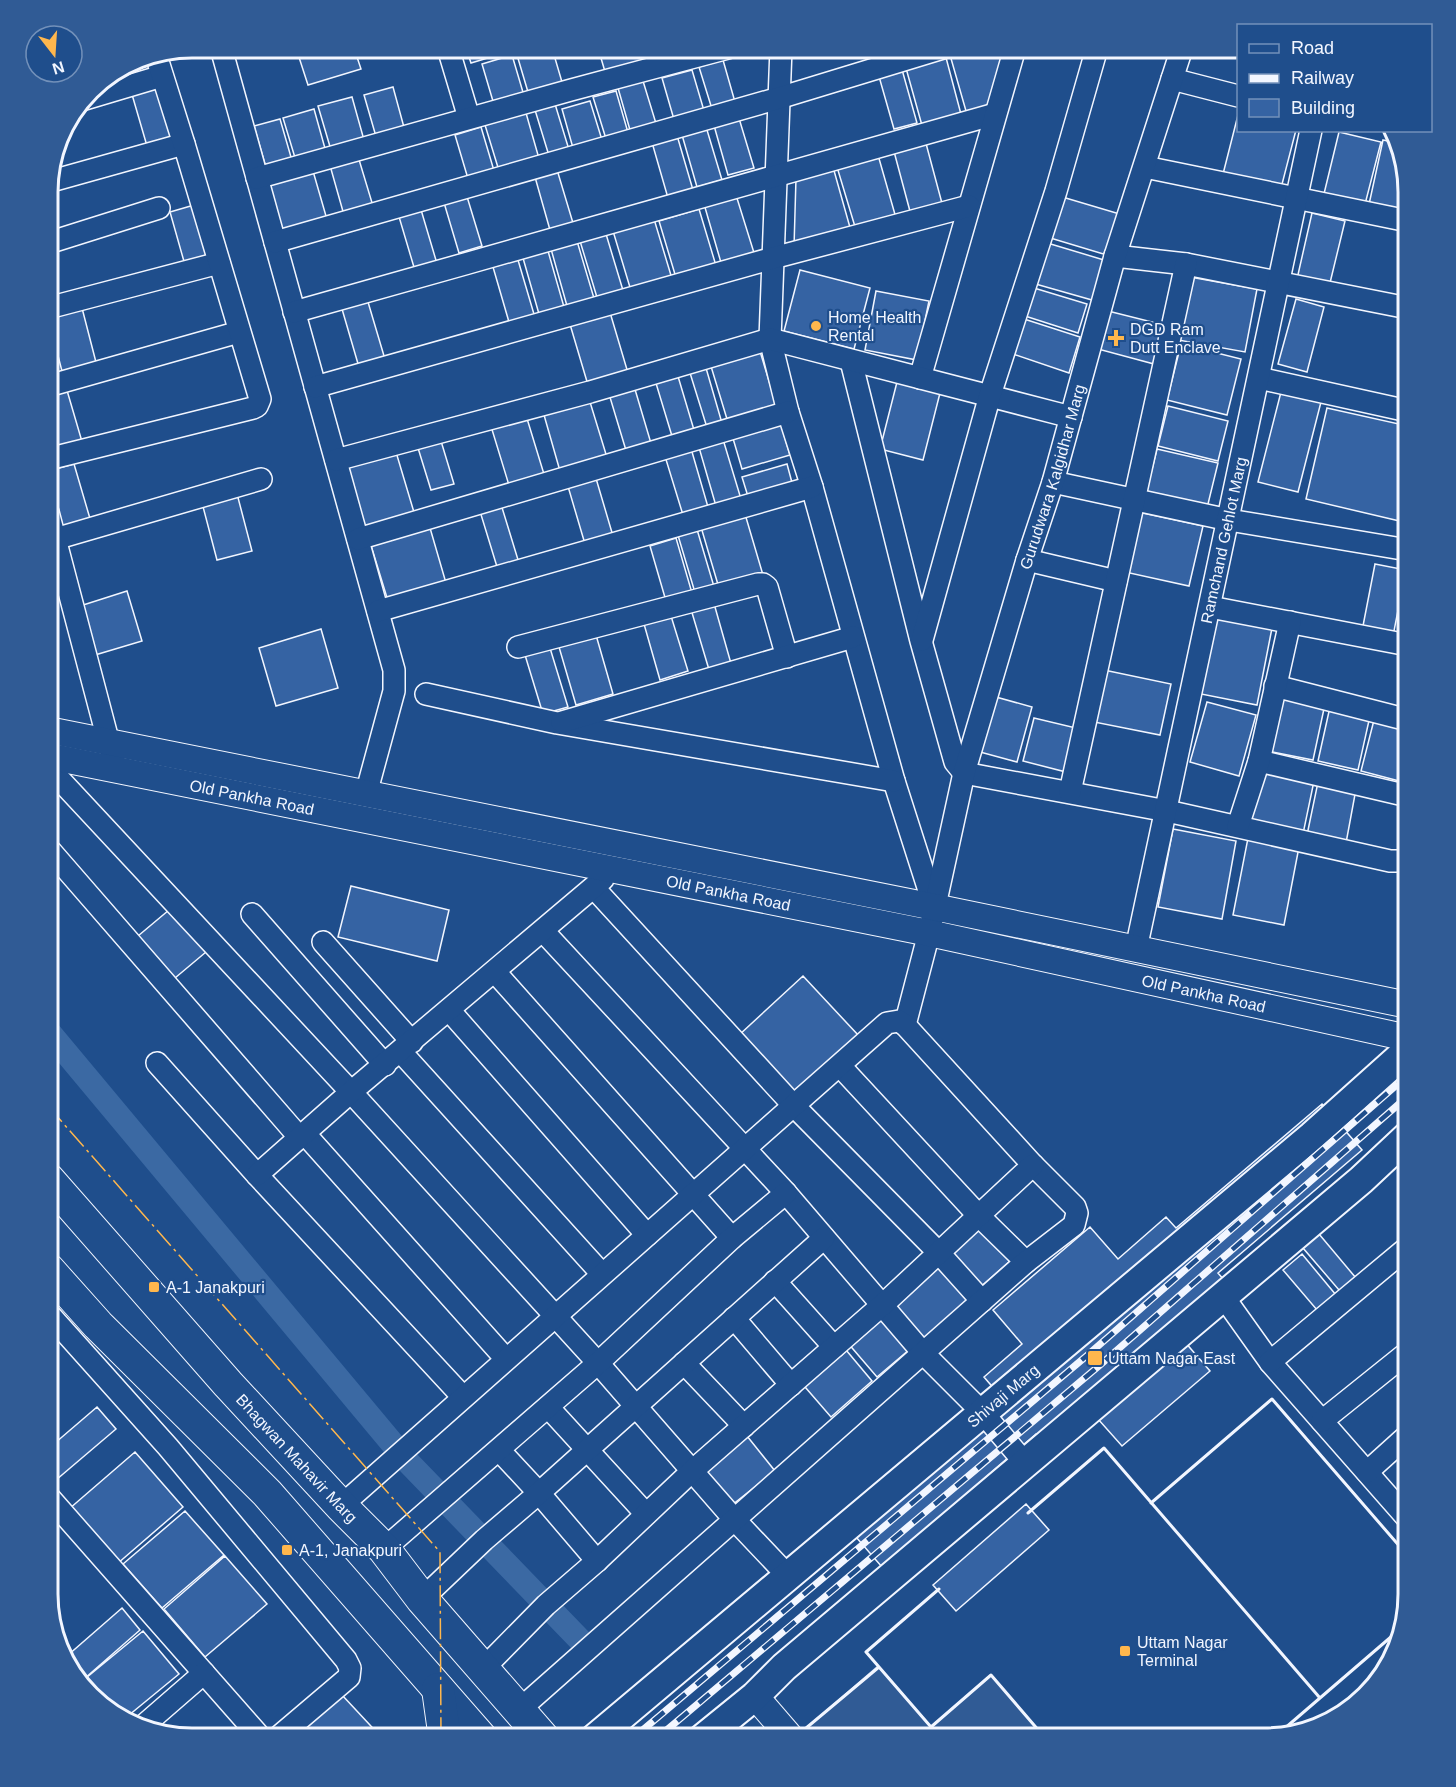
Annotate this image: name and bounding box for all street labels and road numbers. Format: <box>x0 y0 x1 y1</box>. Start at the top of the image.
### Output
street label: Gurudwara Kalgidhar Marg <box>1016 382 1088 571</box>
street label: Ramchand Gehlot Marg <box>1197 455 1249 625</box>
street label: Old Pankha Road <box>188 776 316 818</box>
street label: Old Pankha Road <box>665 872 792 913</box>
street label: Old Pankha Road <box>1140 971 1267 1015</box>
street label: Shivaji Marg <box>964 1361 1042 1430</box>
street label: Bhagwan Mahavir Marg <box>233 1390 361 1526</box>

